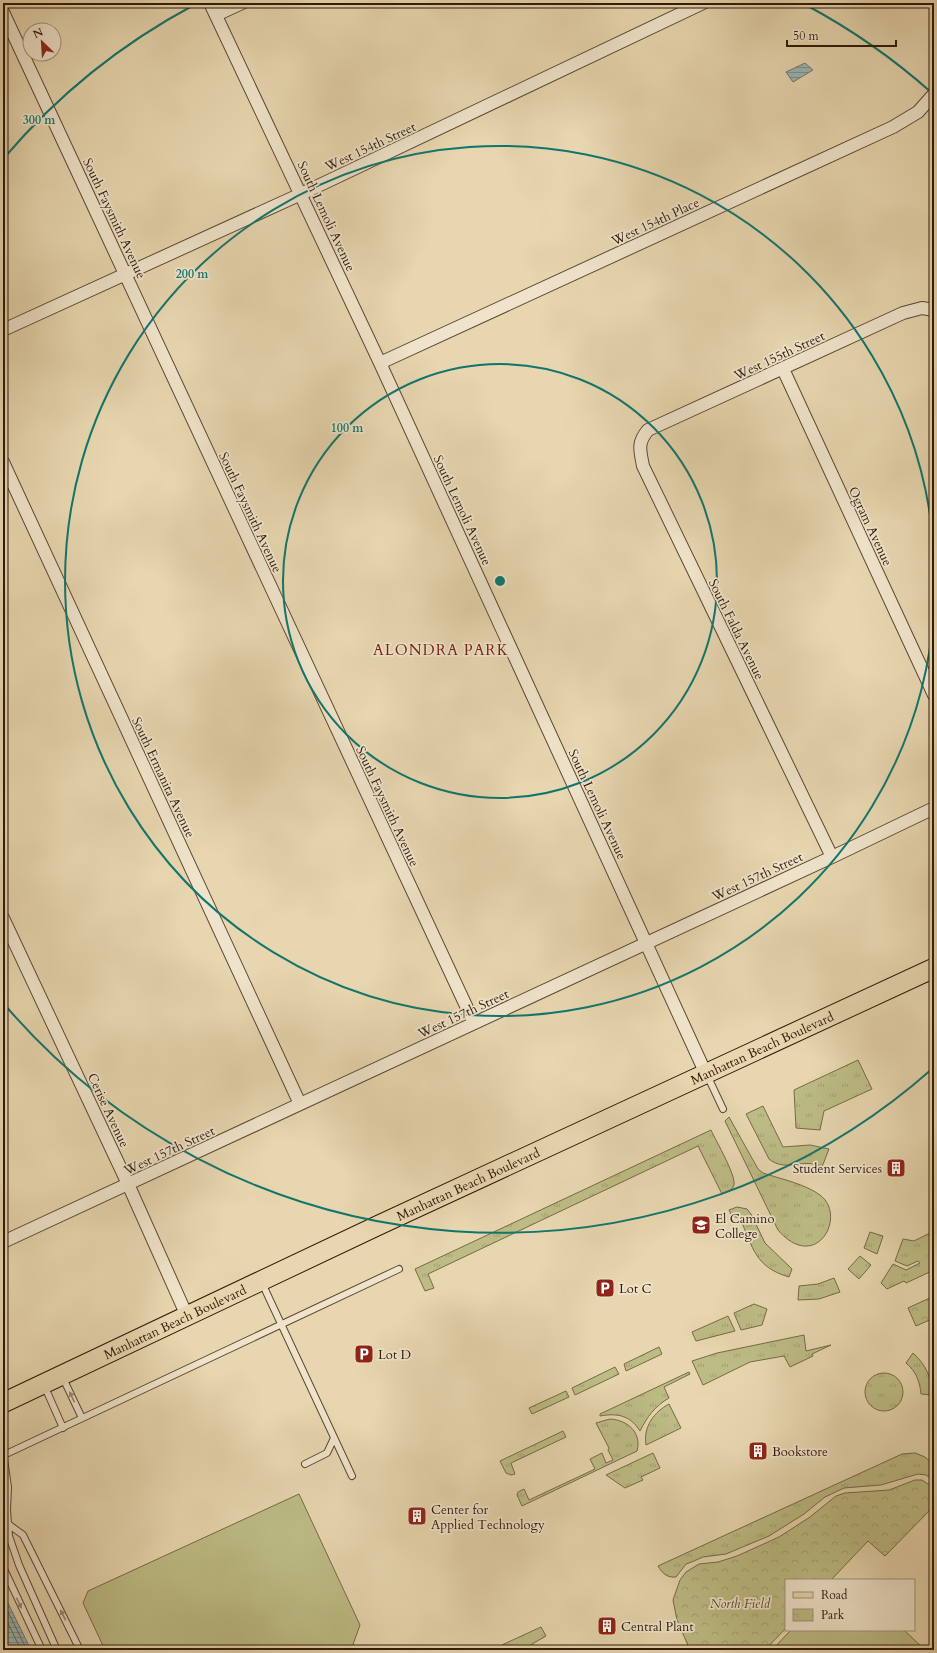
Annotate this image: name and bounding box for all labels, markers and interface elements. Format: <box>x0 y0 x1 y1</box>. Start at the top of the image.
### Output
north arrow <box>22 22 62 62</box>
scale bar <box>787 22 896 48</box>
text: N <box>30 24 46 42</box>
text: 50 m <box>793 28 820 44</box>
text: 300 m <box>23 112 56 128</box>
street label: West 154th Street <box>321 118 419 176</box>
street label: South Faysmith Avenue <box>78 155 150 282</box>
street label: South Lemoli Avenue <box>293 158 360 275</box>
street label: West 154th Place <box>607 194 703 251</box>
text: 200 m <box>176 266 209 282</box>
street label: West 155th Street <box>730 327 828 385</box>
text: 100 m <box>331 420 364 436</box>
street label: South Faysmith Avenue <box>214 449 286 576</box>
street label: South Lemoli Avenue <box>429 452 496 569</box>
street label: Ogram Avenue <box>844 484 896 569</box>
centre of rings <box>493 574 507 588</box>
street label: South Falda Avenue <box>704 576 768 683</box>
district label: ALONDRA PARK <box>373 640 509 660</box>
street label: South Ermanita Avenue <box>127 714 199 841</box>
street label: South Faysmith Avenue <box>351 743 423 870</box>
street label: South Lemoli Avenue <box>564 746 631 863</box>
street label: West 157th Street <box>708 848 806 906</box>
street label: West 157th Street <box>414 985 512 1043</box>
street label: Manhattan Beach Boulevard <box>688 1008 837 1089</box>
street label: Cerise Avenue <box>83 1070 133 1151</box>
street label: West 157th Street <box>120 1122 218 1180</box>
street label: Manhattan Beach Boulevard <box>394 1144 543 1226</box>
building icon: Student Services <box>885 1157 907 1179</box>
place label: Student Services <box>793 1160 882 1178</box>
place label: El Camino College <box>715 1210 774 1243</box>
school or university icon: El Camino College <box>690 1214 712 1236</box>
parking icon: Lot C <box>594 1277 616 1299</box>
place label: Lot C <box>619 1280 651 1298</box>
street label: Manhattan Beach Boulevard <box>101 1281 249 1364</box>
parking icon: Lot D <box>353 1343 375 1365</box>
place label: Lot D <box>378 1346 411 1364</box>
one-way arrow <box>69 1391 75 1402</box>
building icon: Bookstore <box>747 1440 769 1462</box>
place label: Bookstore <box>772 1443 828 1461</box>
place label: Center for Applied Technology <box>431 1501 545 1534</box>
building icon: Center for Applied Technology <box>406 1505 428 1527</box>
legend <box>785 1579 915 1631</box>
text: Road <box>821 1587 848 1603</box>
park label: North Field <box>710 1595 771 1613</box>
one-way arrow <box>16 1597 22 1608</box>
text: Park <box>821 1607 845 1623</box>
one-way arrow <box>60 1609 66 1621</box>
building icon: Central Plant <box>596 1615 618 1637</box>
place label: Central Plant <box>621 1618 694 1636</box>

